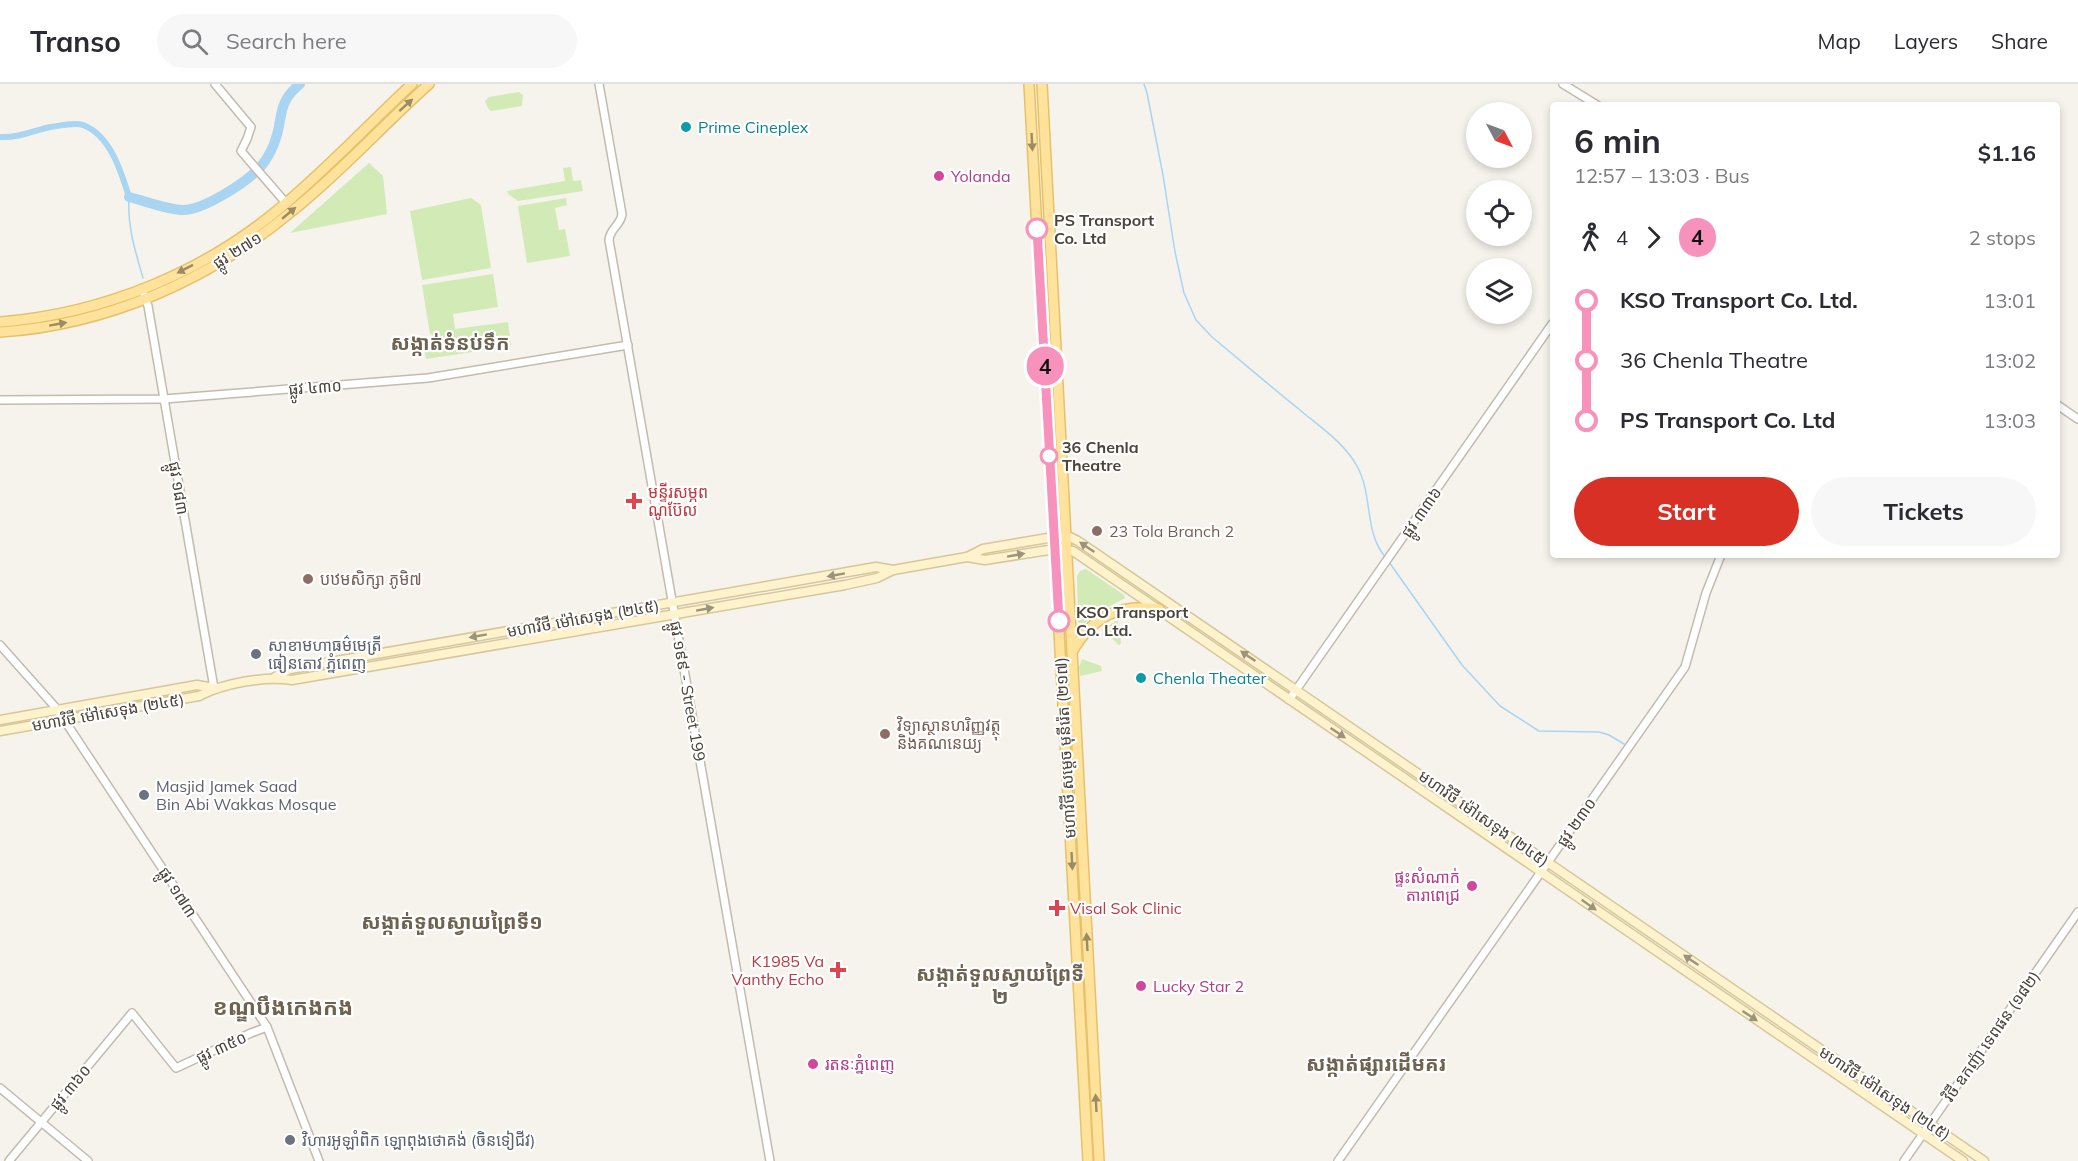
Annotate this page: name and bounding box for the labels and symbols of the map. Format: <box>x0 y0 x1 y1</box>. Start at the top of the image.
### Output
one-way arrow <box>398 98 413 112</box>
north arrow <box>1466 102 1532 168</box>
place label: Prime Cineplex <box>698 117 809 137</box>
marker: Prime Cineplex <box>679 120 693 134</box>
one-way arrow <box>1028 133 1037 152</box>
place label: Yolanda <box>950 166 1011 186</box>
marker: Yolanda <box>932 169 946 183</box>
one-way arrow <box>282 208 297 220</box>
place label: PS Transport Co. Ltd <box>1054 210 1154 248</box>
marker: PS Transport Co. Ltd <box>1026 218 1048 240</box>
street label: ផ្លូវ ២៧១ <box>209 227 268 277</box>
one-way arrow <box>176 264 194 274</box>
one-way arrow <box>49 319 68 328</box>
district label: សង្កាត់ទំនប់ទឹក <box>390 330 510 356</box>
line badge: 4 <box>1026 346 1064 386</box>
street label: ផ្លូវ ៤៣០ <box>288 375 343 404</box>
place label: 36 Chenla Theatre <box>1062 437 1139 475</box>
marker: 36 Chenla Theatre <box>1040 447 1058 465</box>
street label: ផ្លូវ ១៨៣ <box>160 460 194 517</box>
place label: មន្ទីរសម្ភព ណូប៊ែល <box>648 482 708 520</box>
street label: ផ្លូវ ៣៣៦ <box>1396 483 1449 544</box>
marker: មន្ទីរសម្ភព ណូប៊ែល <box>625 492 643 510</box>
place label: 23 Tola Branch 2 <box>1109 521 1234 541</box>
marker: 23 Tola Branch 2 <box>1090 524 1104 538</box>
one-way arrow <box>1079 542 1095 553</box>
one-way arrow <box>1007 550 1026 559</box>
place label: បឋមសិក្សា ភូមិ៧ <box>320 569 422 589</box>
one-way arrow <box>826 570 845 579</box>
marker: បឋមសិក្សា ភូមិ៧ <box>301 572 315 586</box>
street label: មហាវិថី ម៉ៅសេទុង (២៤៥) <box>505 594 661 643</box>
place label: KSO Transport Co. Ltd. <box>1076 602 1188 640</box>
one-way arrow <box>696 604 715 613</box>
marker: KSO Transport Co. Ltd. <box>1048 610 1070 632</box>
street label: ផ្លូវ ១៩៩ - Street 199 <box>661 619 710 764</box>
one-way arrow <box>468 632 487 641</box>
place label: សាខាមហាធម៌មេត្រី ធៀនតោវ ភ្នំពេញ <box>268 634 382 673</box>
marker: សាខាមហាធម៌មេត្រី ធៀនតោវ ភ្នំពេញ <box>249 647 263 661</box>
one-way arrow <box>1240 651 1257 662</box>
street label: មហាវិថី សម្តេច មុនីរ៉េត (២១៧) <box>1050 657 1081 839</box>
place label: Chenla Theater <box>1153 668 1267 688</box>
marker: Chenla Theater <box>1134 671 1148 685</box>
street label: មហាវិថី ម៉ៅសេទុង (២៤៥) <box>30 688 186 737</box>
place label: វិទ្យាស្ថានហរិញ្ញវត្ថុ និងគណនេយ្យ <box>896 715 1001 753</box>
marker: វិទ្យាស្ថានហរិញ្ញវត្ថុ និងគណនេយ្យ <box>878 727 892 741</box>
one-way arrow <box>1329 727 1345 739</box>
street label: មហាវិថី ម៉ៅសេទុង (២៤៥) <box>1414 765 1553 872</box>
place label: Masjid Jamek Saad Bin Abi Wakkas Mosque <box>156 776 337 814</box>
marker: Masjid Jamek Saad Bin Abi Wakkas Mosque <box>137 788 151 802</box>
street label: ផ្លូវ ២៣០ <box>1552 794 1604 853</box>
one-way arrow <box>1067 852 1076 871</box>
street label: ផ្លូវ ១៧៣ <box>150 863 202 924</box>
place label: ផ្ទះសំណាក់ តារាពេជ្រ <box>1394 867 1460 905</box>
marker: ផ្ទះសំណាក់ តារាពេជ្រ <box>1465 879 1479 893</box>
place label: Visal Sok Clinic <box>1070 898 1182 918</box>
marker: Visal Sok Clinic <box>1048 899 1066 917</box>
one-way arrow <box>1581 899 1597 910</box>
district label: សង្កាត់ទួលស្វាយព្រៃទី១ <box>361 909 543 935</box>
one-way arrow <box>1083 932 1092 951</box>
place label: K1985 Va Vanthy Echo <box>731 951 824 989</box>
one-way arrow <box>1684 954 1700 966</box>
marker: K1985 Va Vanthy Echo <box>829 961 847 979</box>
district label: សង្កាត់ទួលស្វាយព្រៃទី ២ <box>916 961 1084 1009</box>
street label: វិថី ឧកញ៉ា ទេពផន (១៨២) <box>1937 966 2044 1106</box>
place label: Lucky Star 2 <box>1153 976 1244 996</box>
marker: Lucky Star 2 <box>1134 979 1148 993</box>
district label: ខណ្ឌបឹងកេងកង <box>213 993 353 1022</box>
one-way arrow <box>1742 1010 1758 1021</box>
street label: ផ្លូវ ៣៥០ <box>192 1027 252 1072</box>
street label: មហាវិថី ម៉ៅសេទុង (២៤៥) <box>1815 1041 1955 1146</box>
district label: សង្កាត់ផ្សារដើមគរ <box>1306 1051 1446 1077</box>
place label: រតនៈភ្នំពេញ <box>825 1054 895 1074</box>
marker: រតនៈភ្នំពេញ <box>806 1057 820 1071</box>
street label: ផ្លូវ ៣៦០ <box>45 1060 99 1117</box>
one-way arrow <box>1091 1093 1101 1112</box>
place label: វិហារអូឡាំពិក ឡោពុងថោគង់ (ចិនទៀជីវ) <box>301 1130 535 1151</box>
marker: វិហារអូឡាំពិក ឡោពុងថោគង់ (ចិនទៀជីវ) <box>283 1133 297 1147</box>

